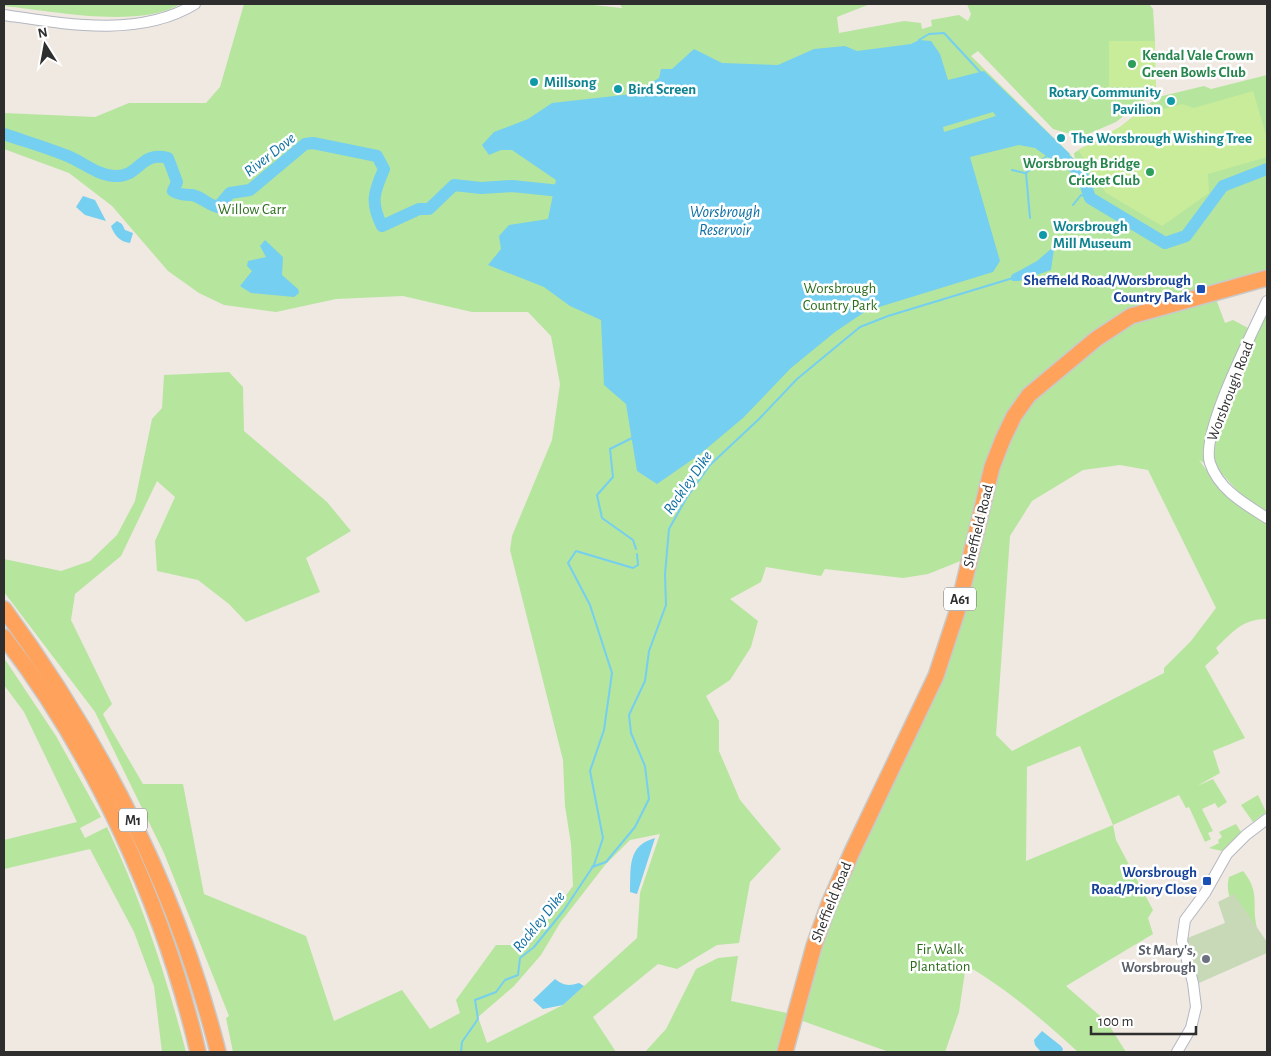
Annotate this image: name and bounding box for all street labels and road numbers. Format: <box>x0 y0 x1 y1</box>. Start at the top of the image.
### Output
street label: Worsbrough Road <box>1205 339 1256 443</box>
street label: Sheffield Road <box>961 483 996 569</box>
road number: A61 <box>944 588 976 610</box>
road number: M1 <box>119 808 147 832</box>
street label: Sheffield Road <box>809 860 854 944</box>

